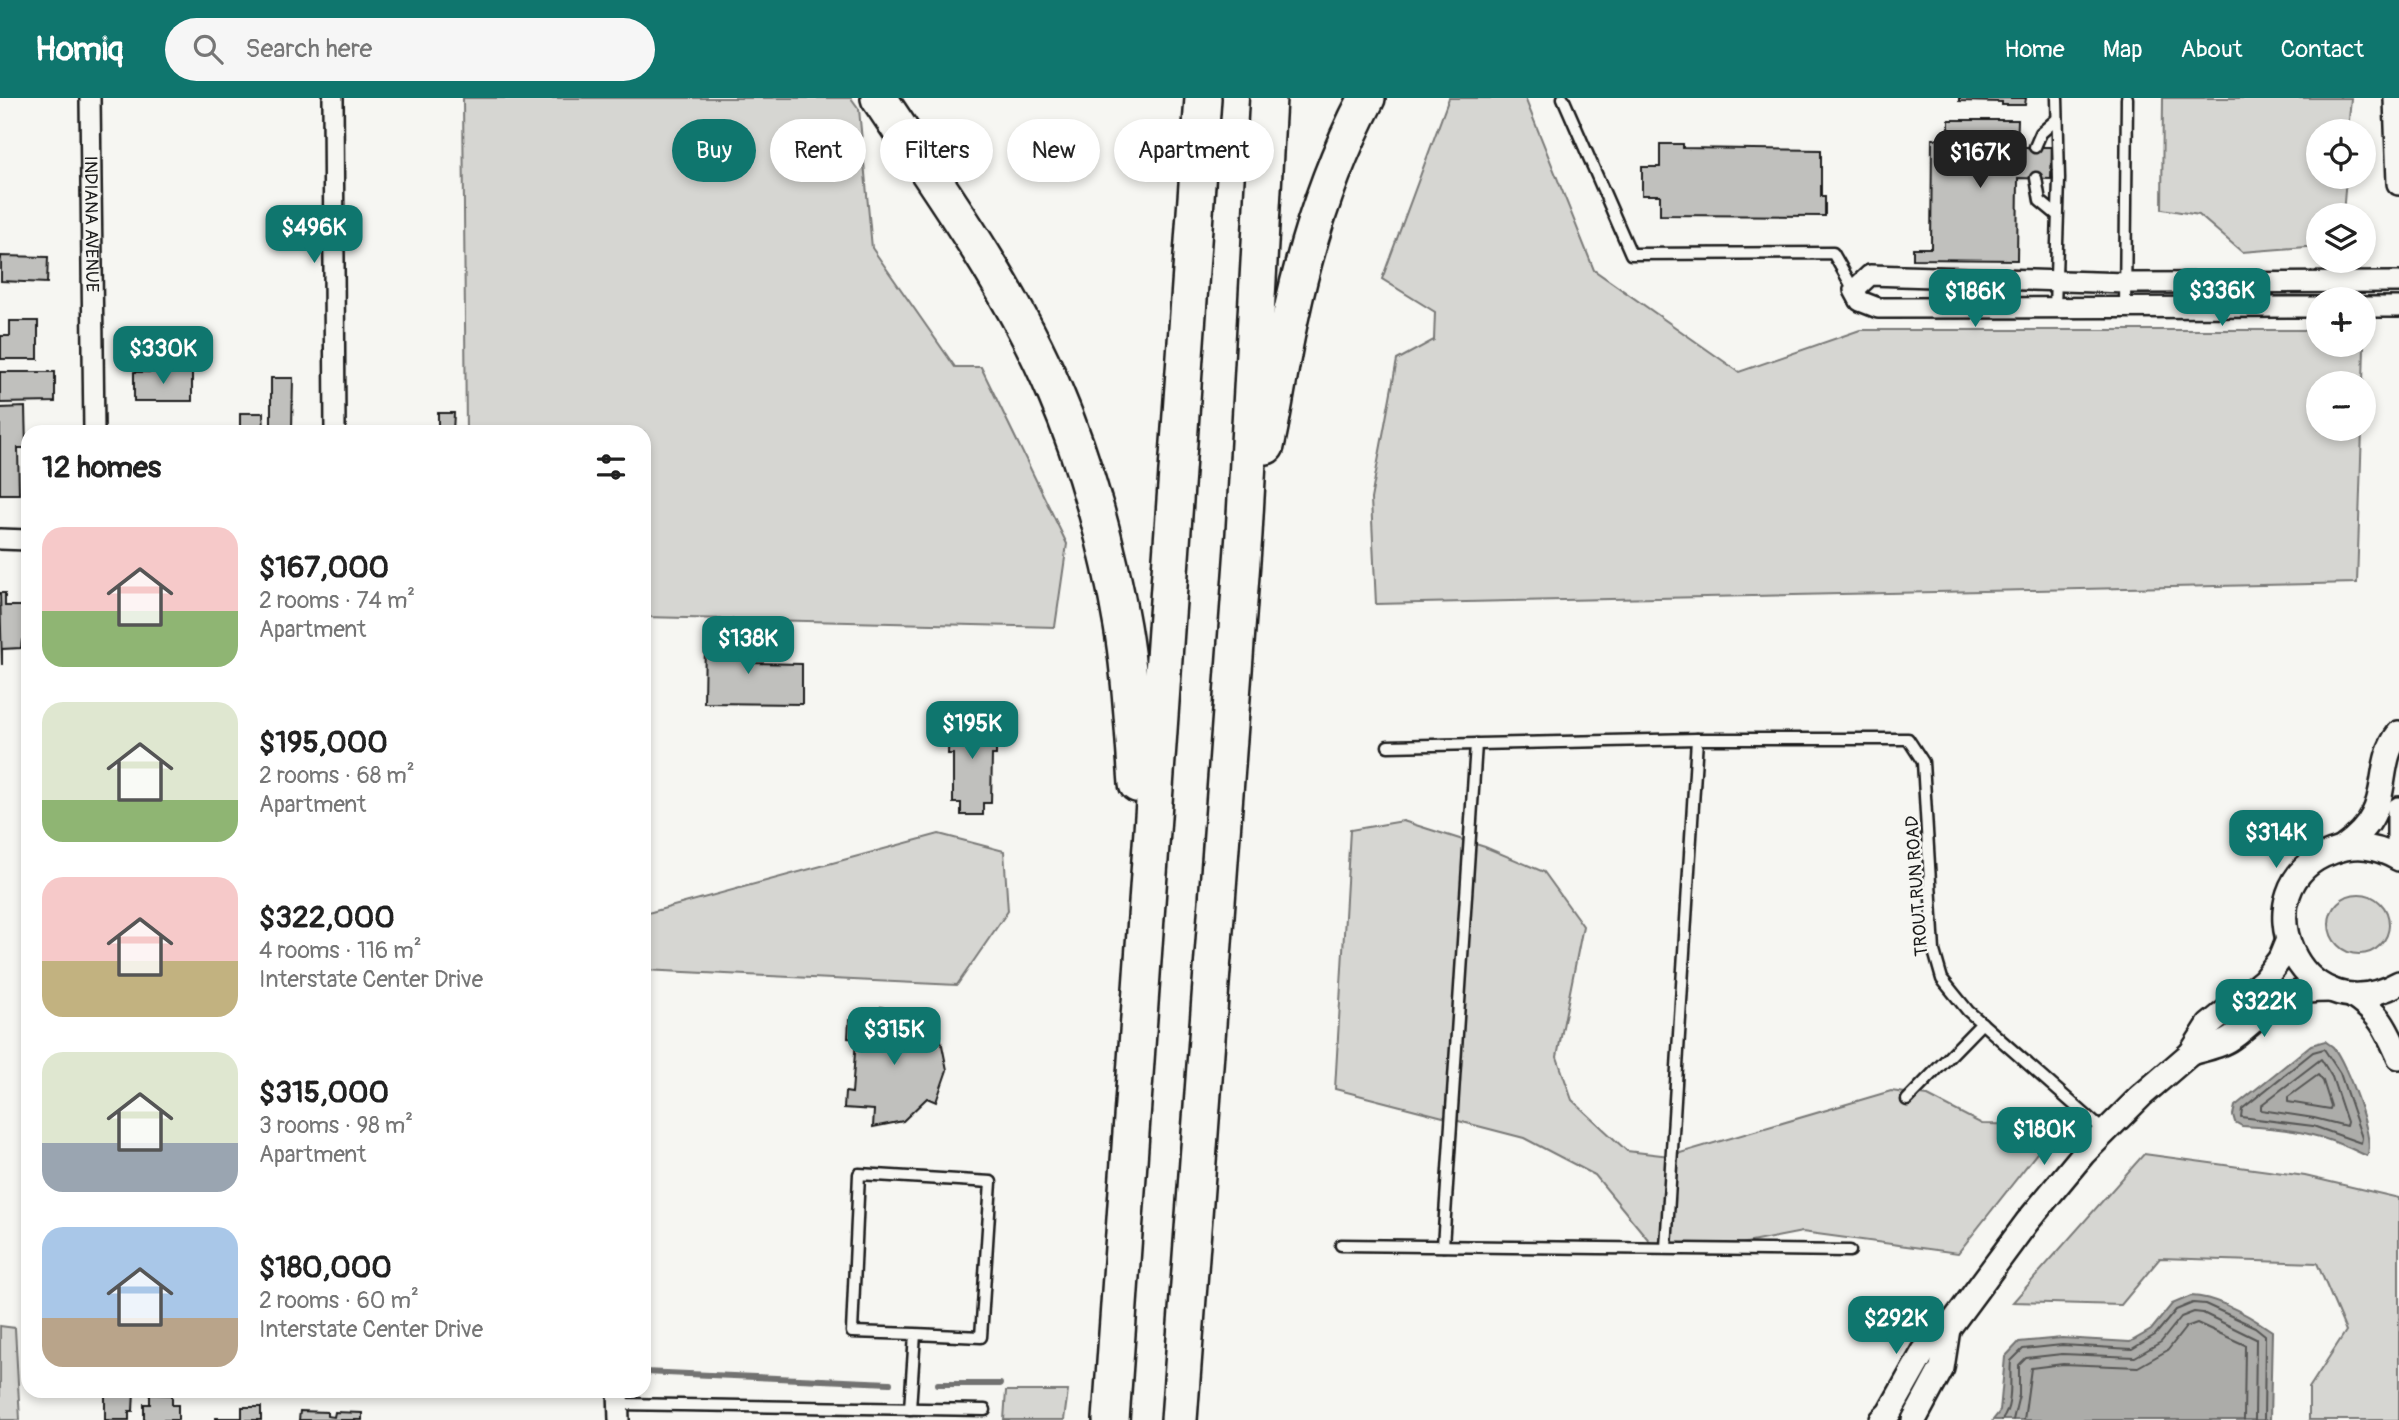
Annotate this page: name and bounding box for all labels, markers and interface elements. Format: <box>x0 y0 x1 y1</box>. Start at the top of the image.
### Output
search box <box>165 18 655 81</box>
text: Homiq <box>35 29 123 70</box>
icon: search <box>189 30 227 68</box>
text: Search here <box>245 33 372 65</box>
text: Home <box>2004 35 2065 64</box>
text: Map <box>2103 35 2143 64</box>
text: About <box>2181 35 2243 64</box>
text: Contact <box>2281 35 2364 64</box>
chip: Buy <box>672 119 756 182</box>
chip: Rent <box>770 119 866 182</box>
chip: Filters <box>880 119 993 182</box>
chip: New <box>1007 119 1100 182</box>
chip: Apartment <box>1114 119 1274 182</box>
map controls <box>2306 119 2376 441</box>
button: locate <box>2306 119 2376 189</box>
pin: $167K <box>1931 130 2029 190</box>
text: $167K <box>1950 138 2010 167</box>
street label: INDIANA AVENUE <box>79 156 104 292</box>
button: layers <box>2306 203 2376 273</box>
pin: $496K <box>265 206 363 265</box>
text: $496K <box>282 213 346 242</box>
pin: $336K <box>2173 268 2271 328</box>
pin: $186K <box>1926 270 2024 329</box>
text: $336K <box>2189 276 2255 305</box>
text: $186K <box>1945 277 2005 306</box>
button: + <box>2306 287 2376 357</box>
pin: $330K <box>114 327 212 386</box>
text: $330K <box>129 334 197 363</box>
button: − <box>2306 371 2376 441</box>
icon: filters <box>592 448 630 486</box>
text: 12 homes <box>42 449 161 486</box>
text: $167,000 <box>259 549 389 586</box>
icon: home <box>98 555 182 639</box>
text: 2 rooms · 74 m² <box>259 586 415 615</box>
text: Apartment <box>259 615 366 644</box>
pin: $138K <box>699 616 797 676</box>
text: $138K <box>718 624 778 653</box>
pin: $195K <box>923 702 1021 761</box>
text: $195K <box>942 709 1002 738</box>
text: $195,000 <box>259 724 388 761</box>
icon: home <box>98 730 182 814</box>
text: 2 rooms · 68 m² <box>259 761 415 790</box>
text: Apartment <box>259 790 366 819</box>
pin: $314K <box>2227 810 2325 870</box>
street label: TROUT RUN ROAD <box>1901 815 1933 957</box>
text: $314K <box>2245 818 2307 847</box>
text: $322,000 <box>259 899 395 936</box>
icon: home <box>98 905 182 989</box>
text: 4 rooms · 116 m² <box>259 936 422 965</box>
text: Interstate Center Drive <box>259 965 483 994</box>
pin: $322K <box>2215 979 2313 1039</box>
text: $322K <box>2232 987 2296 1016</box>
pin: $315K <box>845 1007 943 1067</box>
text: $315K <box>864 1015 924 1044</box>
text: $315,000 <box>259 1074 389 1111</box>
icon: home <box>98 1080 182 1164</box>
pin: $180K <box>1995 1108 2093 1167</box>
text: 3 rooms · 98 m² <box>259 1111 413 1140</box>
text: $180K <box>2013 1115 2075 1144</box>
text: Apartment <box>259 1140 366 1169</box>
text: $180,000 <box>259 1249 392 1286</box>
icon: home <box>98 1255 182 1339</box>
text: 2 rooms · 60 m² <box>259 1286 419 1315</box>
pin: $292K <box>1847 1296 1945 1356</box>
text: $292K <box>1864 1304 1928 1333</box>
text: Interstate Center Drive <box>259 1315 483 1344</box>

